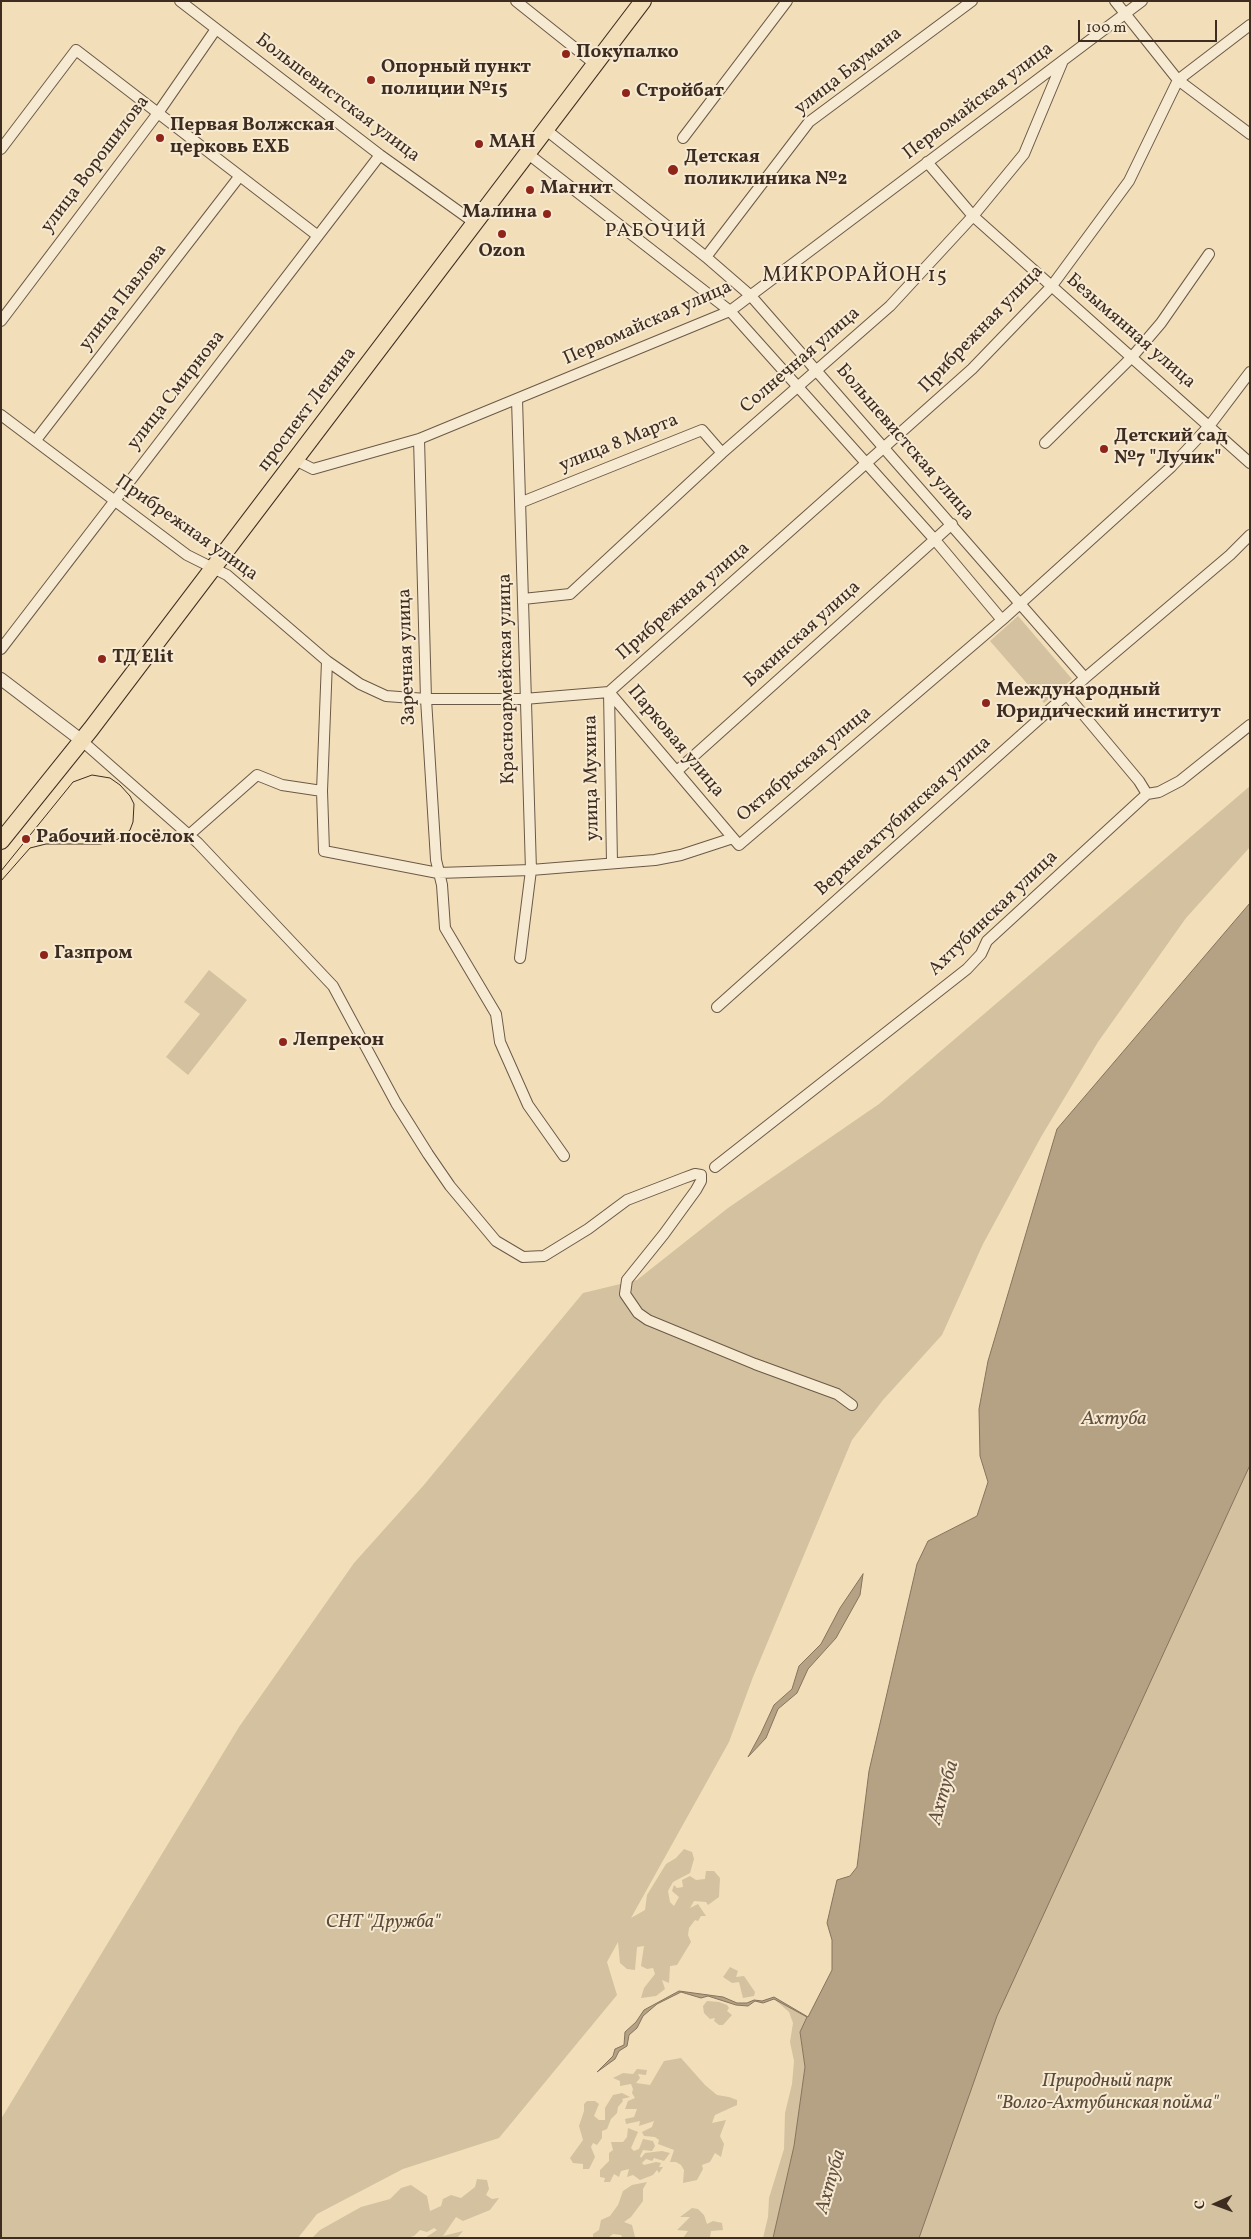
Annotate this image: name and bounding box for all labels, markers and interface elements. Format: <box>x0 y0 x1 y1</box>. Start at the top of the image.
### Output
scale bar <box>1081 10 1220 42</box>
text: 100 m <box>1086 18 1126 39</box>
street label: улица Баумана <box>791 23 907 121</box>
street label: Большевистская улица <box>250 30 424 168</box>
street label: Первомайская улица <box>899 38 1059 166</box>
place label: Покупалко <box>576 43 679 65</box>
marker: Покупалко <box>560 48 572 60</box>
place label: Опорный пункт полиции №15 <box>381 58 531 102</box>
marker: Опорный пункт полиции №15 <box>365 74 377 86</box>
place label: Стройбат <box>636 82 724 104</box>
marker: Стройбат <box>620 87 632 99</box>
street label: улица Ворошилова <box>37 92 155 238</box>
place label: Первая Волжская церковь ЕХБ <box>170 116 335 160</box>
marker: Первая Волжская церковь ЕХБ <box>154 132 166 144</box>
place label: МАН <box>489 133 536 155</box>
marker: МАН <box>473 138 485 150</box>
place label: Детская поликлиника №2 <box>684 148 847 192</box>
marker: Детская поликлиника №2 <box>666 163 680 177</box>
place label: Магнит <box>540 179 613 201</box>
marker: Магнит <box>524 184 536 196</box>
place label: Малина <box>462 203 537 225</box>
marker: Малина <box>541 208 553 220</box>
district label: РАБОЧИЙ <box>604 220 708 244</box>
marker: Ozon <box>496 228 508 240</box>
street label: улица Павлова <box>75 240 173 356</box>
place label: Ozon <box>478 242 526 264</box>
street label: Прибрежная улица <box>915 261 1049 399</box>
district label: МИКРОРАЙОН 15 <box>761 264 949 290</box>
street label: Безымянная улица <box>1060 269 1200 395</box>
street label: Первомайская улица <box>560 277 736 371</box>
street label: Солнечная улица <box>736 303 866 419</box>
street label: улица Смирнова <box>123 327 231 455</box>
street label: проспект Ленина <box>254 343 362 477</box>
street label: Большевистская улица <box>830 360 978 526</box>
street label: улица 8 Марта <box>556 410 682 478</box>
place label: Детский сад №7 "Лучик" <box>1114 427 1228 471</box>
marker: Детский сад №7 "Лучик" <box>1098 443 1110 455</box>
street label: Прибрежная улица <box>110 471 262 587</box>
street label: Прибрежная улица <box>613 538 755 666</box>
street label: Красноармейская улица <box>495 573 521 785</box>
street label: Бакинская улица <box>740 577 866 693</box>
street label: Заречная улица <box>394 588 422 726</box>
place label: ТД Elit <box>112 648 174 670</box>
marker: ТД Elit <box>96 653 108 665</box>
street label: Парковая улица <box>621 681 729 803</box>
place label: Международный Юридический институт <box>996 681 1221 725</box>
marker: Международный Юридический институт <box>980 697 992 709</box>
street label: Октябрьская улица <box>733 702 877 828</box>
street label: улица Мухина <box>581 715 605 841</box>
street label: Верхнеахтубинская улица <box>811 732 997 902</box>
place label: Рабочий посёлок <box>36 828 194 850</box>
marker: Рабочий посёлок <box>20 833 32 845</box>
street label: Ахтубинская улица <box>925 846 1063 982</box>
place label: Газпром <box>54 944 132 966</box>
marker: Газпром <box>38 949 50 961</box>
place label: Лепрекон <box>293 1031 384 1053</box>
marker: Лепрекон <box>277 1036 289 1048</box>
water label: Ахтуба <box>1081 1408 1147 1432</box>
water label: Ахтуба <box>924 1758 966 1828</box>
park label: СНТ "Дружба" <box>326 1913 440 1935</box>
park label: Природный парк "Волго-Ахтубинская пойма" <box>995 2072 1219 2116</box>
water label: Ахтуба <box>811 2147 853 2217</box>
north arrow <box>1191 2179 1241 2229</box>
text: С <box>1191 2200 1210 2209</box>

